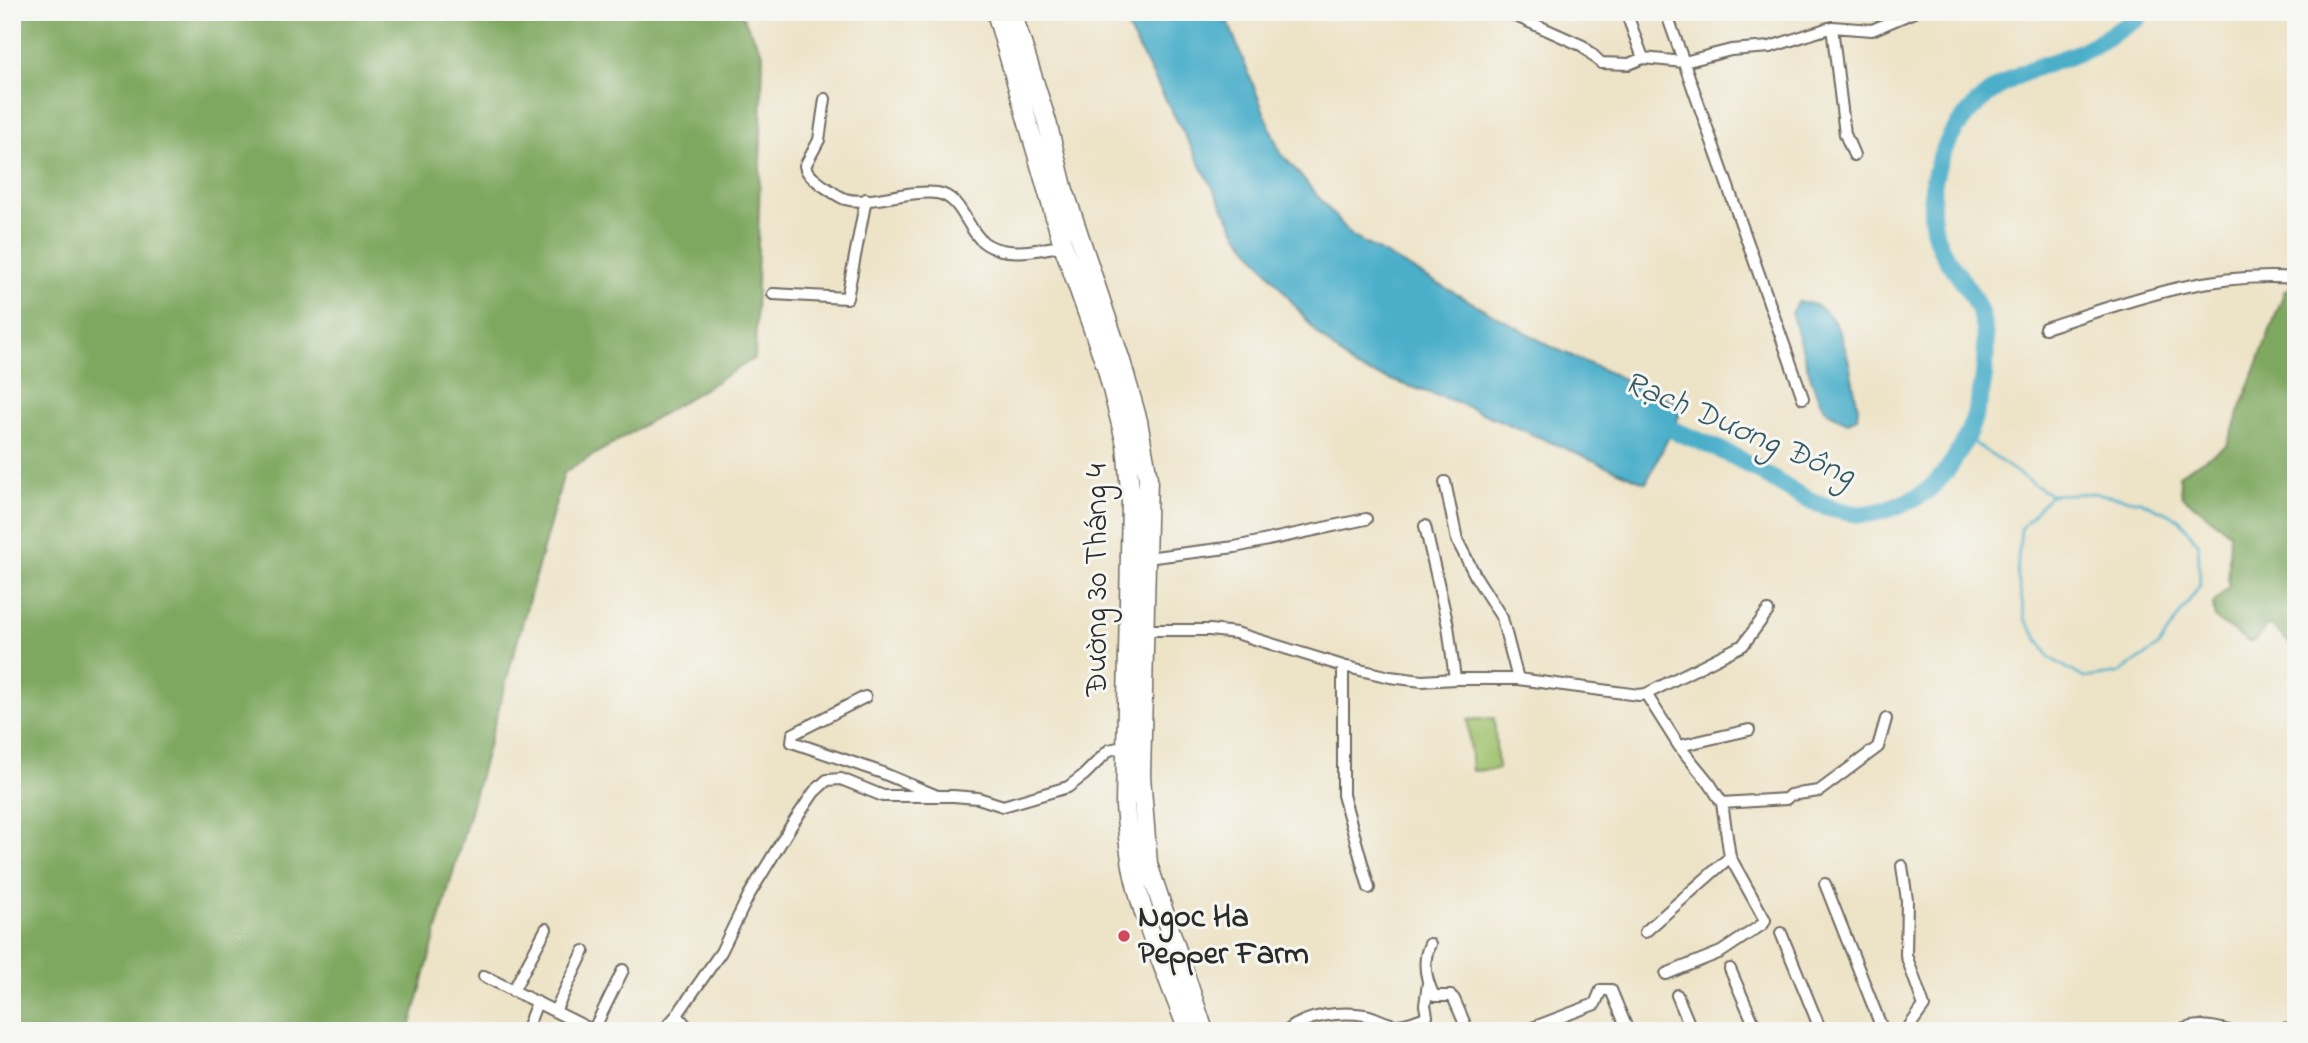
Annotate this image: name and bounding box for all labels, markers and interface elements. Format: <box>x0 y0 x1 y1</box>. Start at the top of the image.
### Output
water label: Rạch Dương Đông <box>1616 360 1863 502</box>
street label: Đường 30 Tháng 4 <box>1075 464 1122 697</box>
place label: Ngoc Ha Pepper Farm <box>1138 895 1309 979</box>
marker: Ngoc Ha Pepper Farm <box>1116 928 1132 944</box>

